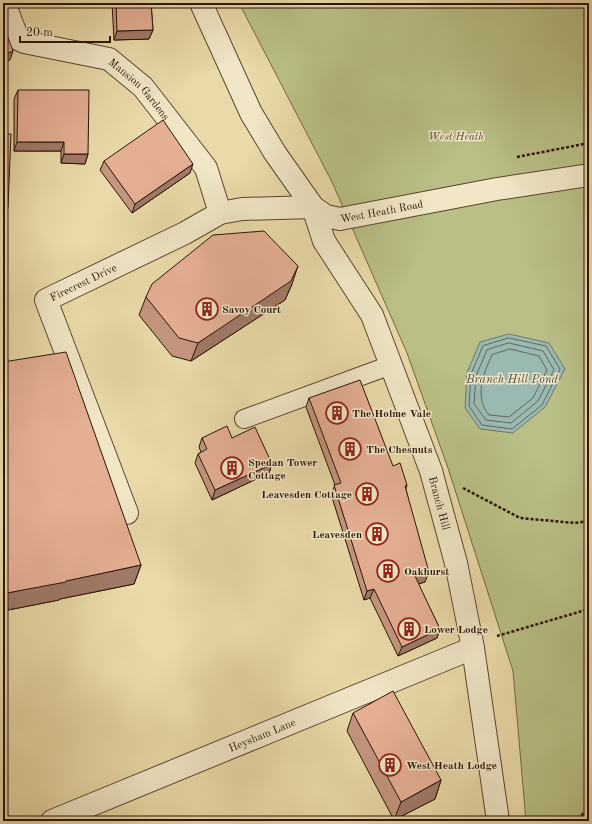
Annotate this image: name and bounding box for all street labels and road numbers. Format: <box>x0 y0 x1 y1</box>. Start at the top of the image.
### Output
street label: Mansion Gardens <box>106 57 171 123</box>
street label: West Heath Road <box>340 199 424 226</box>
street label: Firecrest Drive <box>49 263 119 304</box>
street label: Branch Hill <box>426 476 451 532</box>
street label: Heysham Lane <box>227 717 298 755</box>

